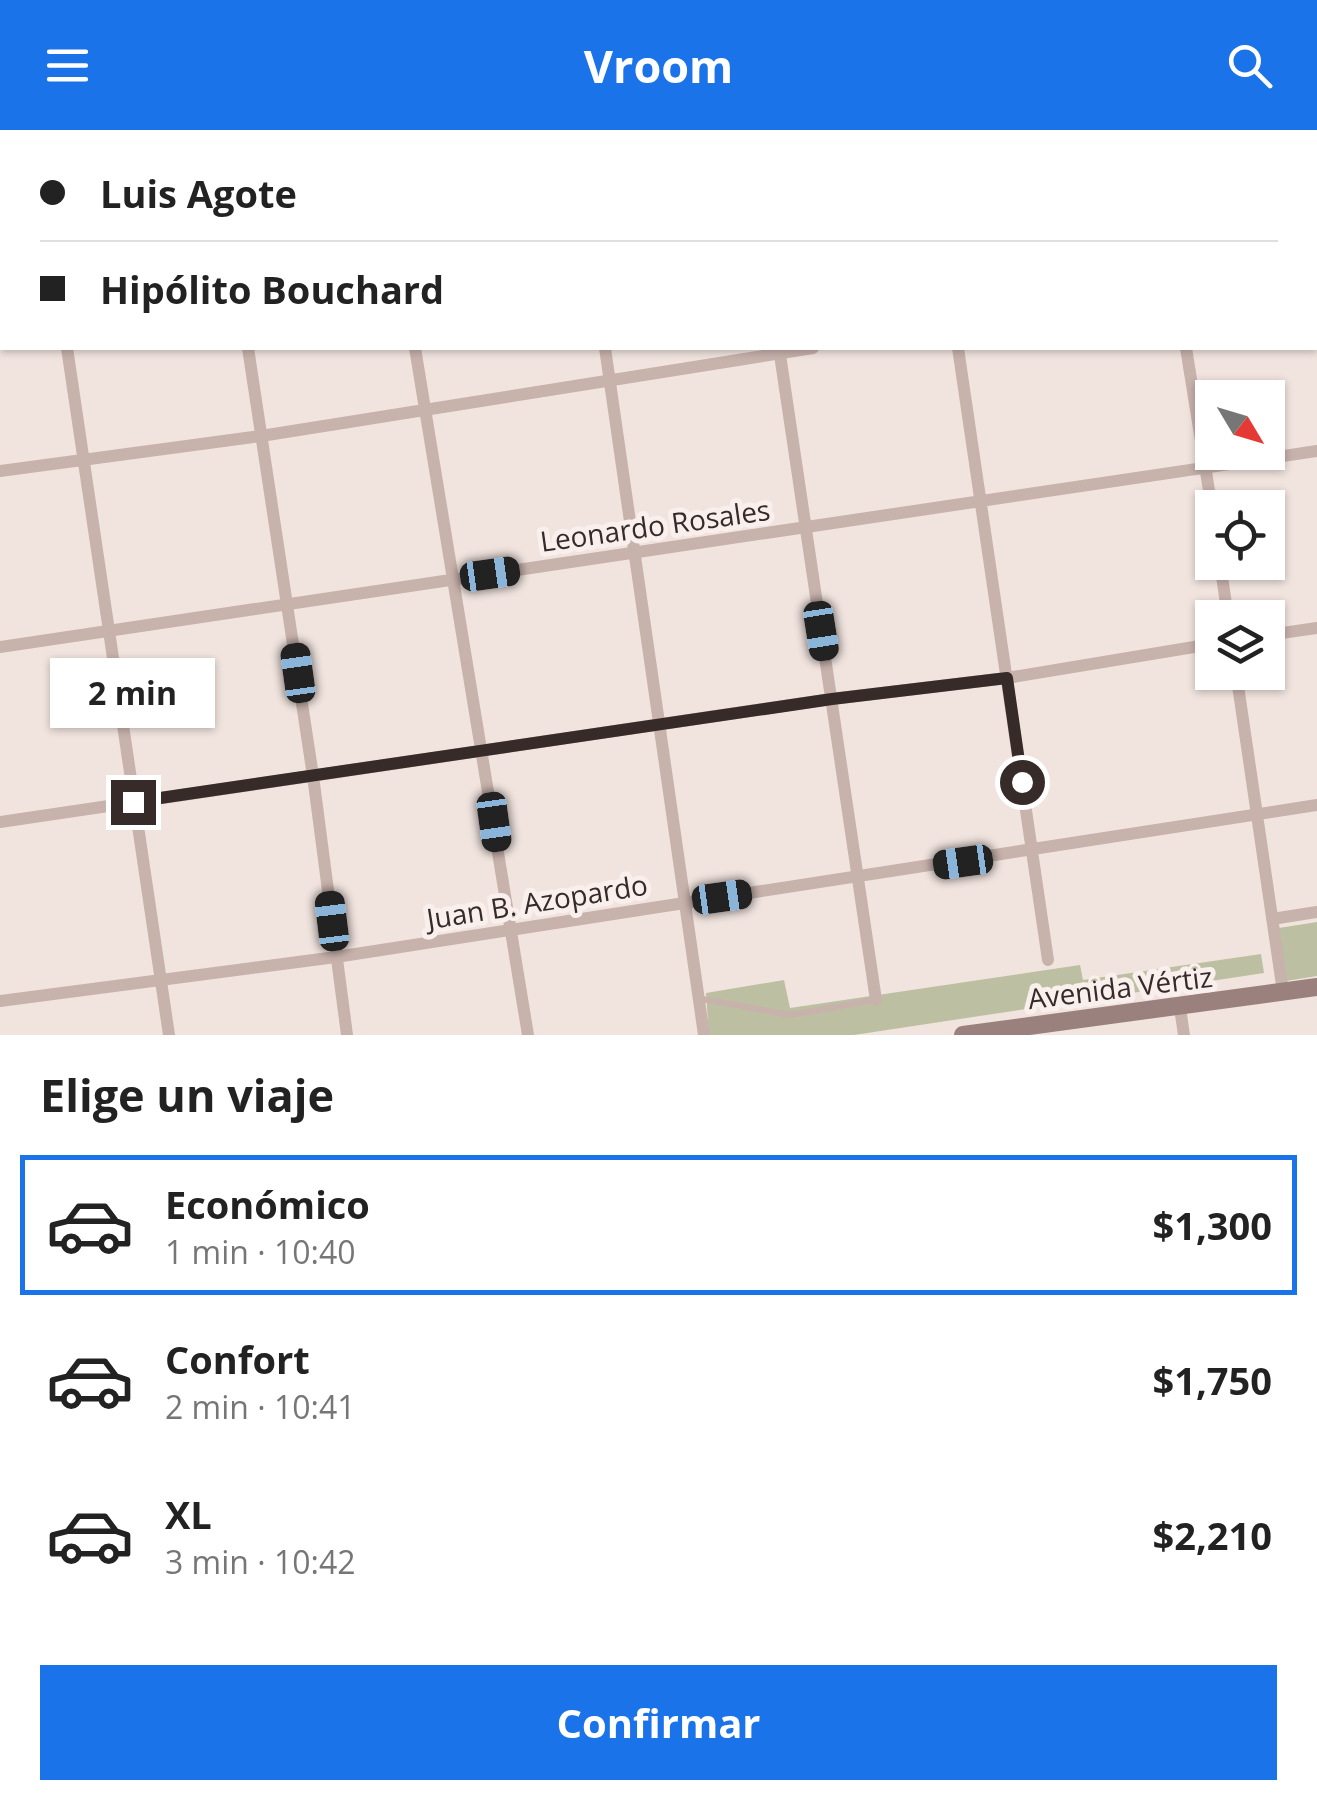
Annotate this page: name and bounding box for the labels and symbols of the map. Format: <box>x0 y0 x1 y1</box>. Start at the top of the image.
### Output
north arrow <box>1195 380 1285 470</box>
street label: Leonardo Rosales <box>538 490 772 560</box>
car <box>458 555 522 593</box>
car <box>801 599 841 663</box>
car <box>279 641 317 705</box>
callout: 2 min <box>51 657 216 727</box>
route start <box>1000 760 1045 805</box>
route end <box>111 780 156 825</box>
car <box>475 790 513 854</box>
car <box>931 843 995 881</box>
street label: Juan B. Azopardo <box>421 865 650 938</box>
car <box>690 878 754 916</box>
car <box>313 889 351 953</box>
street label: Avenida Vértiz <box>1026 957 1214 1017</box>

